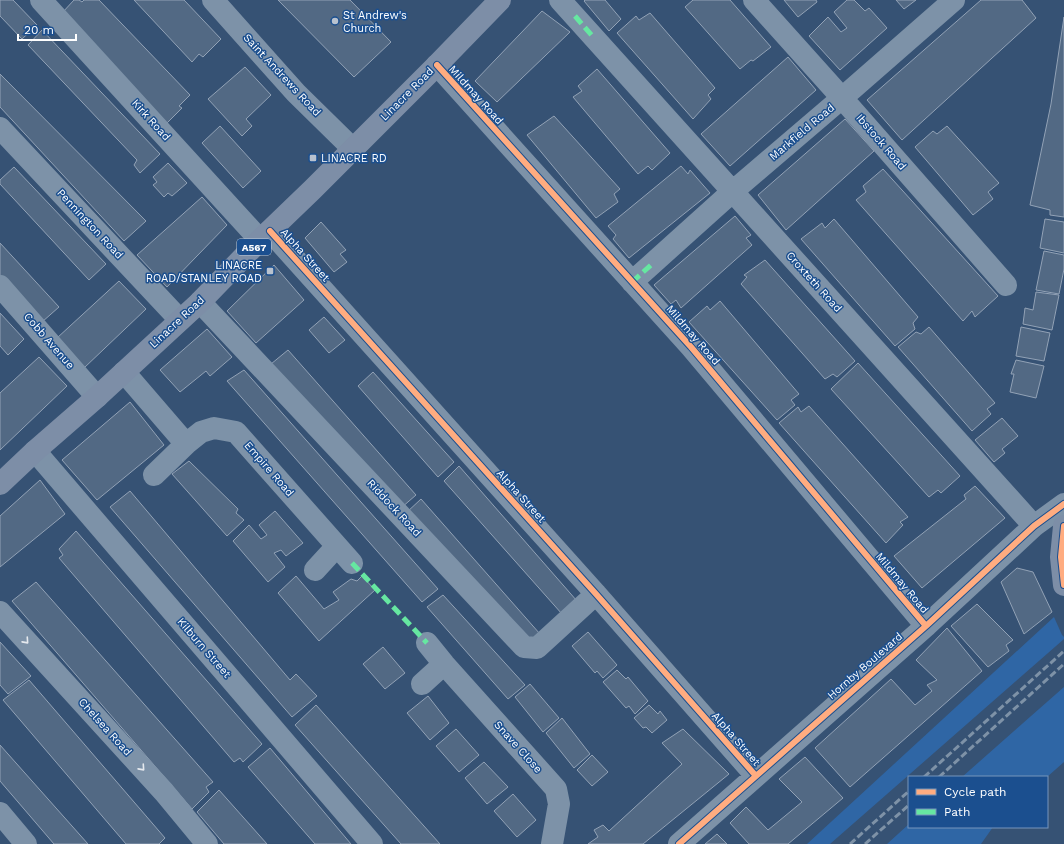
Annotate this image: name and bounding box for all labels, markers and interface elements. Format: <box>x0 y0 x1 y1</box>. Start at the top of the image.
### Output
place label: St Andrew's Church <box>343 9 407 35</box>
scale bar <box>18 16 76 42</box>
marker: St Andrew's Church <box>330 16 340 26</box>
text: 20 m <box>24 23 54 37</box>
street label: Saint Andrews Road <box>241 31 323 119</box>
street label: Mildmay Road <box>446 63 506 127</box>
street label: Linacre Road <box>378 65 436 123</box>
street label: Kirk Road <box>129 97 173 143</box>
street label: Markfield Road <box>767 101 837 163</box>
street label: Ibstock Road <box>853 111 909 173</box>
place label: LINACRE RD <box>321 152 387 165</box>
marker: LINACRE RD <box>308 153 318 163</box>
street label: Pennington Road <box>54 186 126 262</box>
street label: Alpha Street <box>278 226 333 285</box>
road number: A567 <box>237 239 271 255</box>
street label: Croxteth Road <box>783 249 845 315</box>
place label: LINACRE ROAD/STANLEY ROAD <box>146 259 262 285</box>
marker: LINACRE ROAD/STANLEY ROAD <box>265 266 275 276</box>
street label: Linacre Road <box>147 293 207 351</box>
street label: Mildmay Road <box>663 302 723 368</box>
street label: Cobb Avenue <box>21 310 77 372</box>
street label: Empire Road <box>242 439 296 499</box>
street label: Alpha Street <box>494 467 549 526</box>
street label: Riddock Road <box>364 477 424 539</box>
street label: Mildmay Road <box>873 550 931 616</box>
street label: Kilburn Street <box>174 615 234 681</box>
street label: Hornby Boulevard <box>825 630 905 702</box>
one-way arrow <box>22 636 29 644</box>
street label: Chelsea Road <box>76 696 134 758</box>
street label: Alpha Street <box>709 709 763 769</box>
street label: Snave Close <box>491 718 545 776</box>
one-way arrow <box>137 763 145 771</box>
legend <box>908 776 1048 828</box>
text: Cycle path <box>944 785 1006 799</box>
text: Path <box>944 805 970 819</box>

